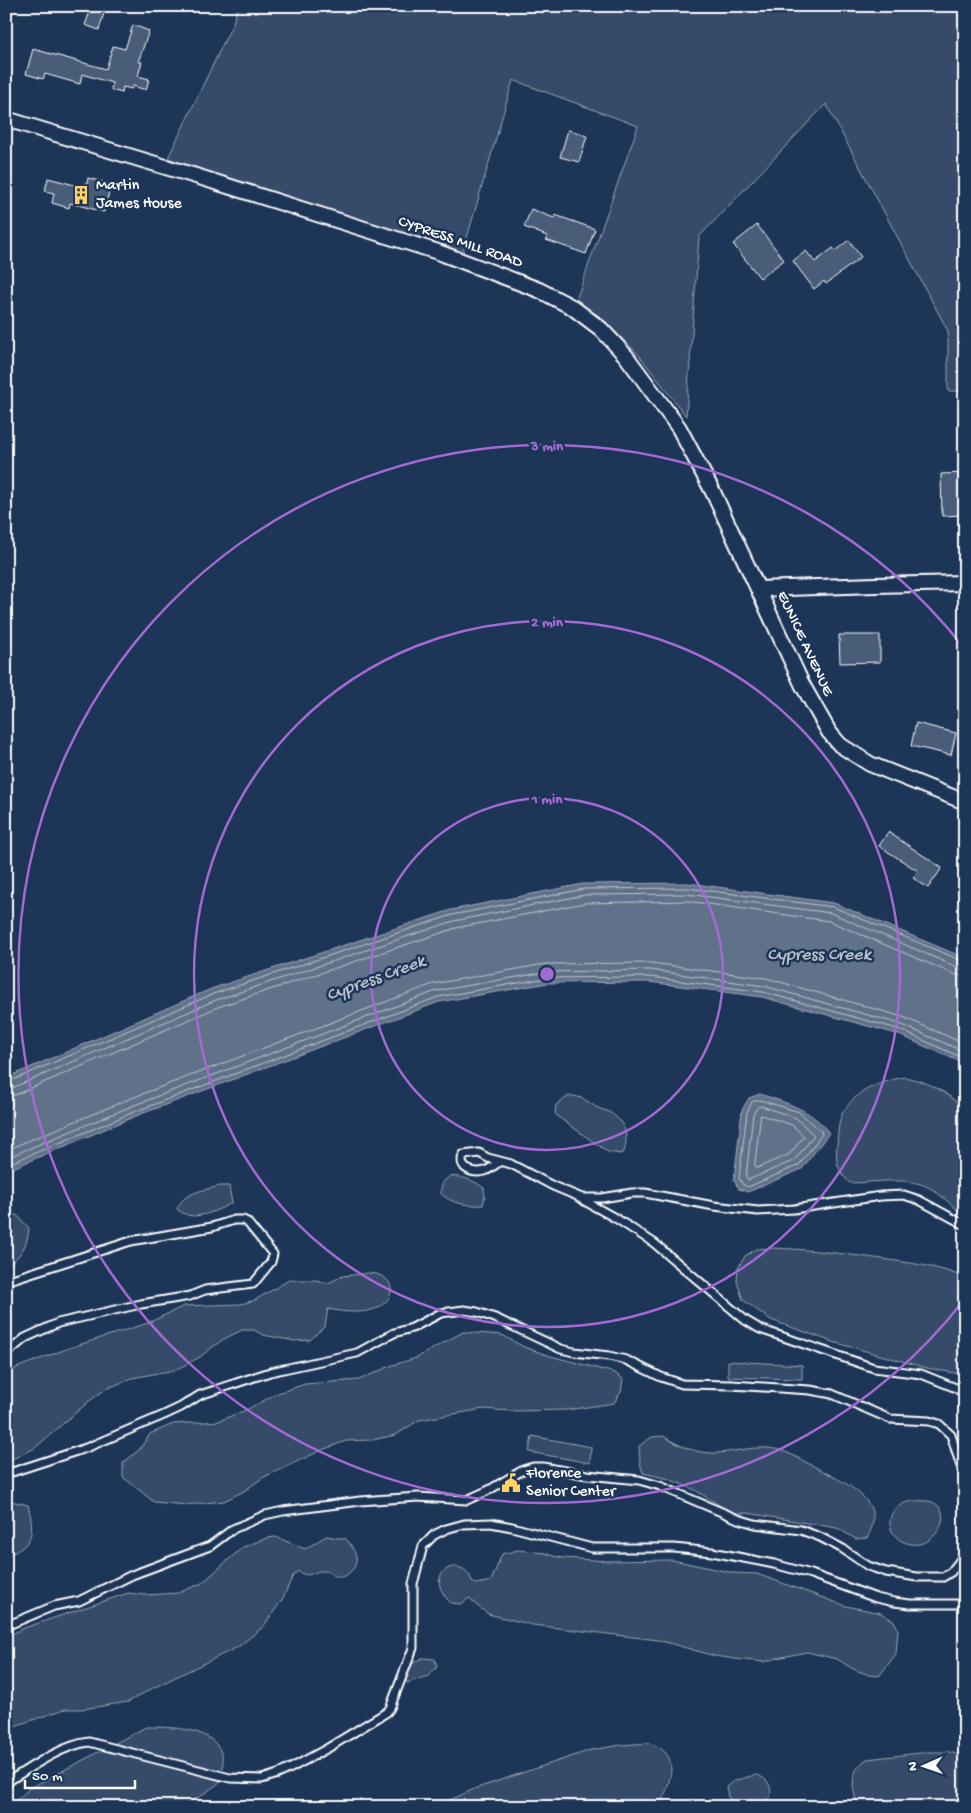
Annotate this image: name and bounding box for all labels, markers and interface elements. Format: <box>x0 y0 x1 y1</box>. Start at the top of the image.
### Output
place label: Martin James House <box>96 177 182 214</box>
building icon: Martin James House <box>70 184 92 206</box>
street label: CYPRESS MILL ROAD <box>395 213 525 273</box>
text: 3 min <box>530 438 564 456</box>
street label: EUNICE AVENUE <box>771 588 837 701</box>
text: 2 min <box>531 614 564 632</box>
text: 1 min <box>531 791 563 809</box>
water label: Cypress Creek <box>767 945 873 966</box>
water label: Cypress Creek <box>324 951 430 1007</box>
centre of rings <box>538 965 556 983</box>
place label: Florence Senior Center <box>525 1465 617 1502</box>
public building icon: Florence Senior Center <box>500 1472 522 1494</box>
north arrow <box>898 1740 948 1790</box>
scale bar <box>25 1758 135 1790</box>
text: N <box>905 1762 922 1771</box>
text: 50 m <box>32 1768 63 1786</box>

